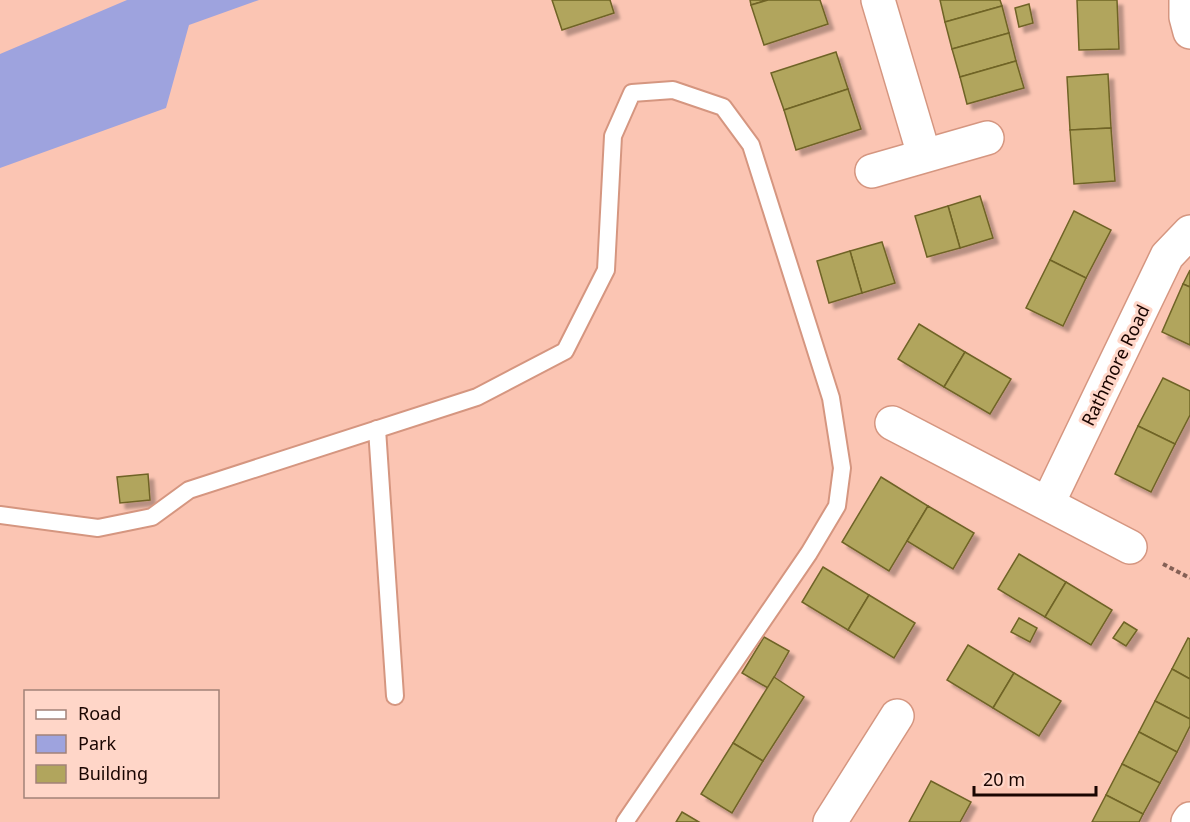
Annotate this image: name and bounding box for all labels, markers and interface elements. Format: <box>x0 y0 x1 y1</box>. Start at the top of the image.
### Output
street label: Rathmore Road <box>1075 301 1155 429</box>
legend <box>24 690 219 798</box>
text: Road <box>78 701 121 725</box>
text: Park <box>78 731 116 755</box>
scale bar <box>974 759 1096 797</box>
text: Building <box>78 761 148 785</box>
text: 20 m <box>983 767 1025 791</box>

